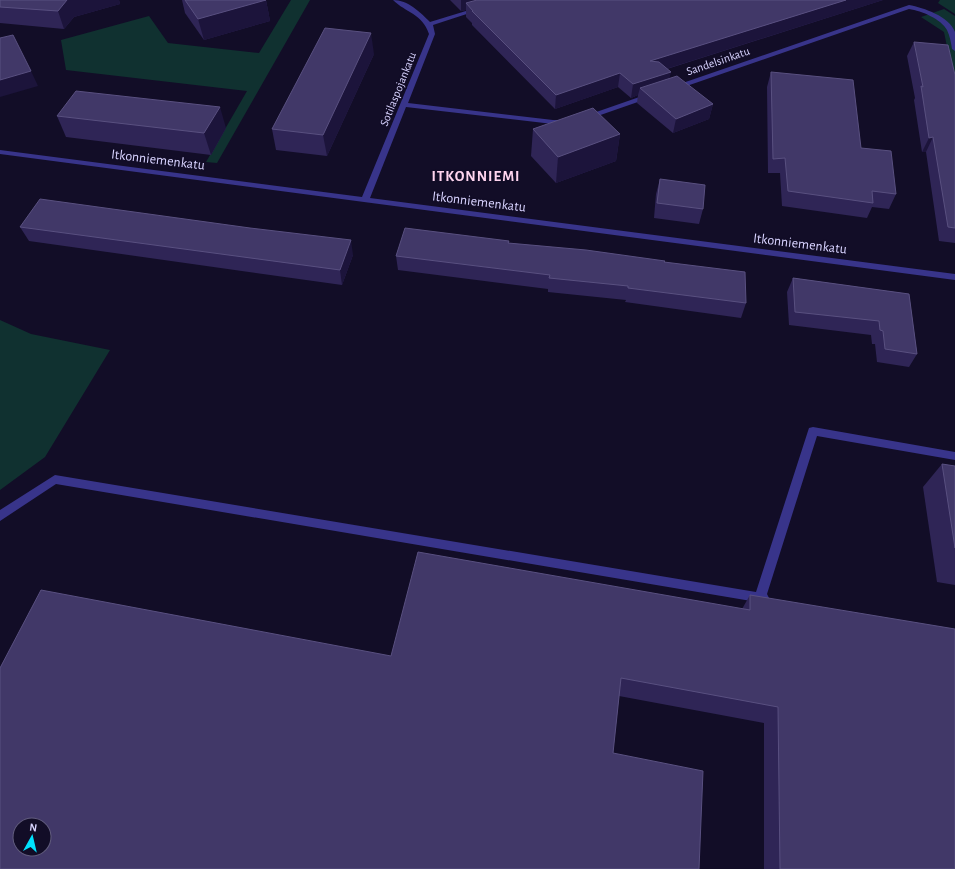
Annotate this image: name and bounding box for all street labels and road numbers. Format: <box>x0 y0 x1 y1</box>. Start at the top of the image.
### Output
street label: Sandelsinkatu <box>685 45 751 77</box>
street label: Sotilaspojankatu <box>378 50 419 128</box>
street label: Itkonniemenkatu <box>110 147 206 173</box>
street label: Itkonniemenkatu <box>431 189 527 215</box>
street label: Itkonniemenkatu <box>752 231 848 257</box>

